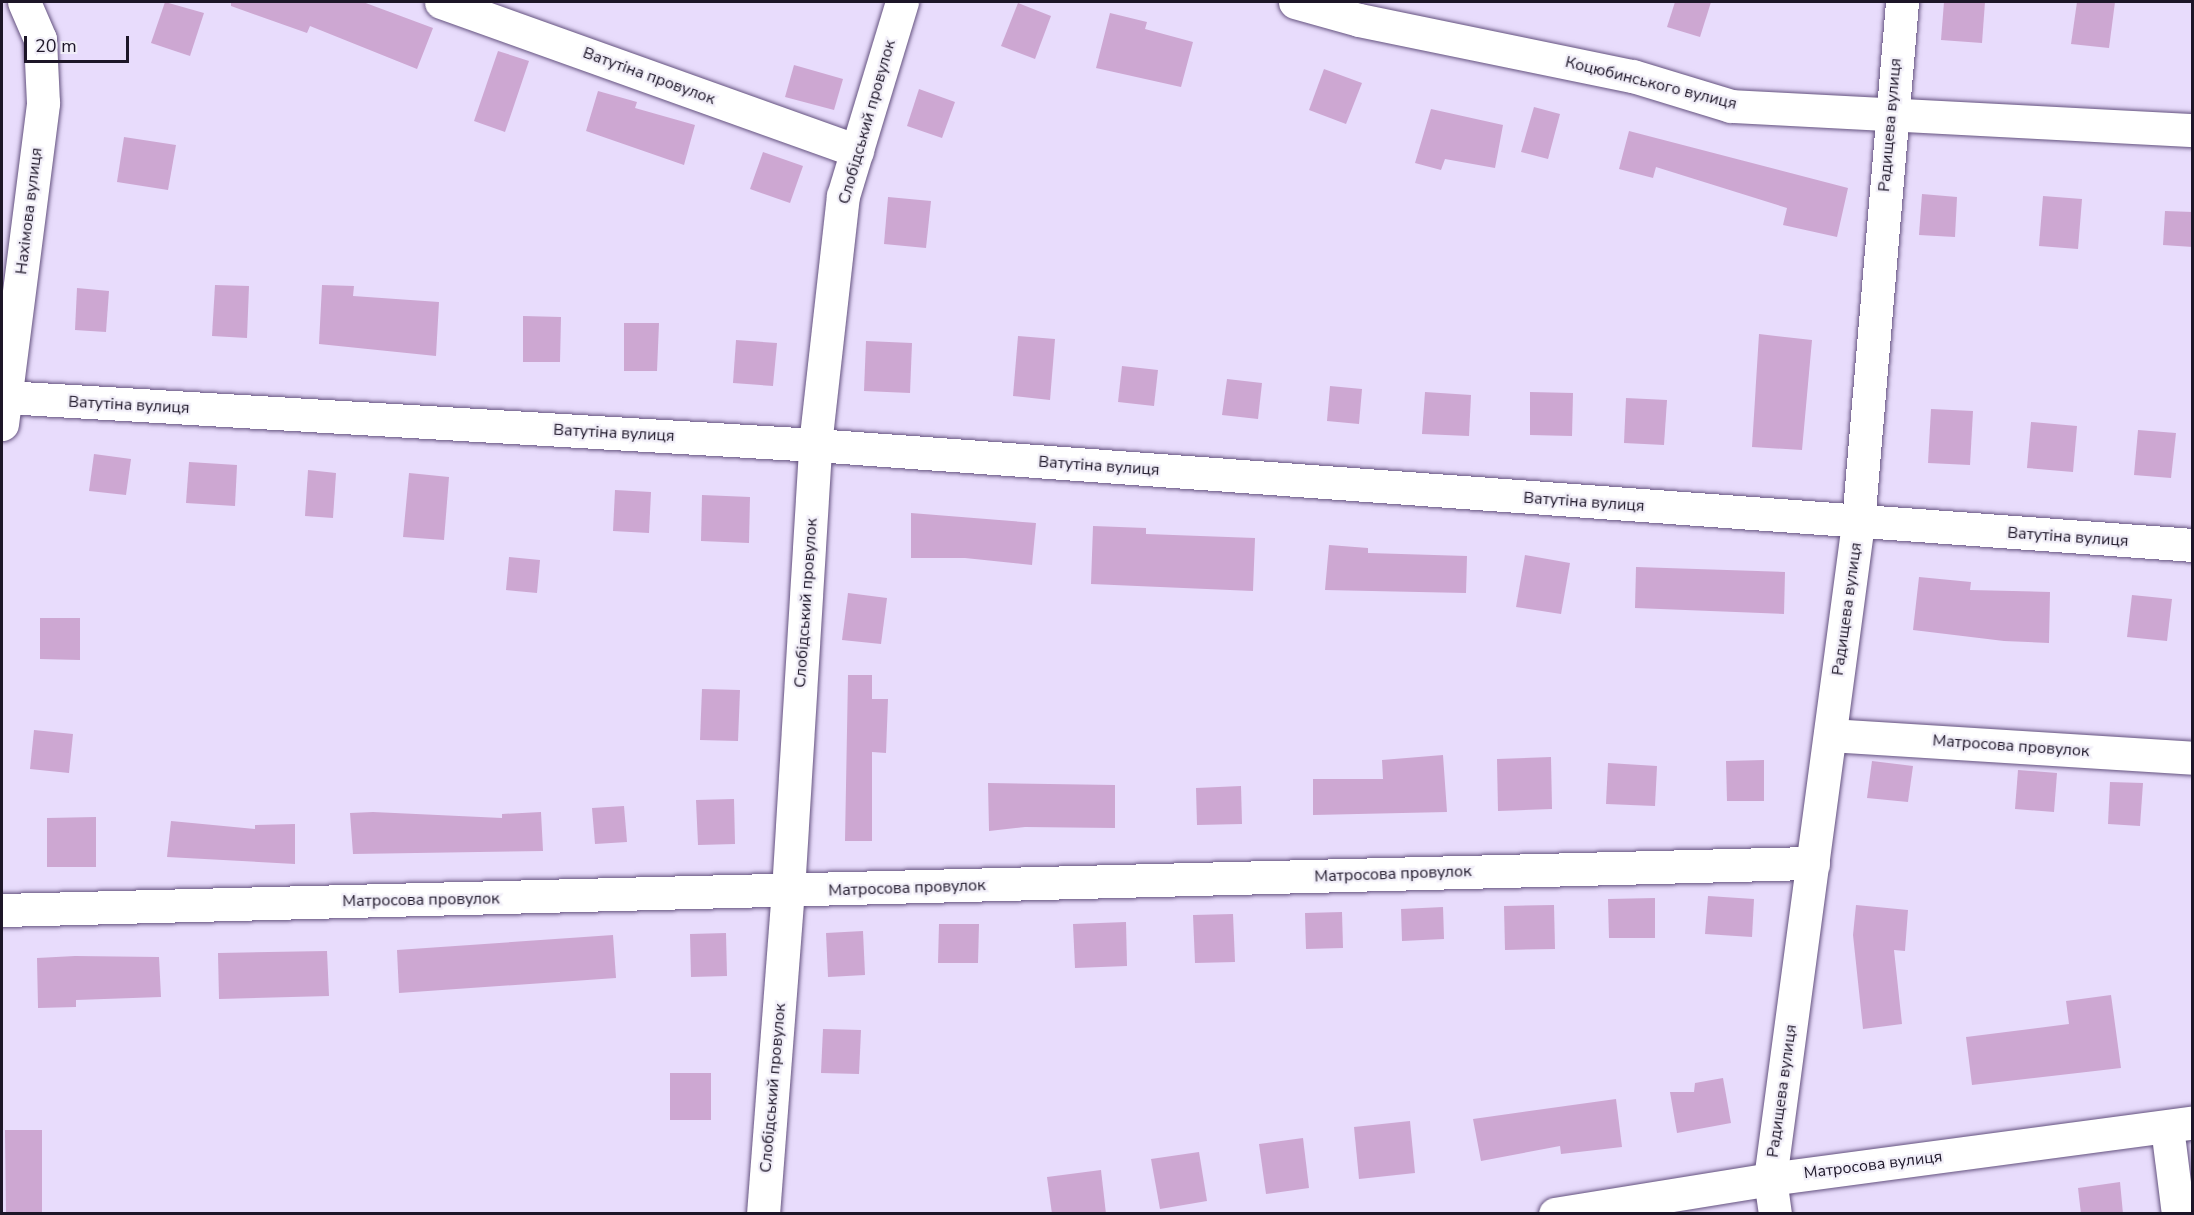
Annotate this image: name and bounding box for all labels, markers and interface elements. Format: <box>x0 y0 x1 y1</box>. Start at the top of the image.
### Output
scale bar <box>27 24 132 62</box>
text: 20 m <box>35 34 77 58</box>
street label: Слобідський провулок <box>834 38 900 206</box>
street label: Ватутіна провулок <box>580 43 718 109</box>
street label: Коцюбинського вулиця <box>1563 52 1739 114</box>
street label: Радищева вулиця <box>1875 57 1905 193</box>
street label: Нахімова вулиця <box>12 146 46 276</box>
street label: Ватутіна вулиця <box>68 392 190 418</box>
street label: Ватутіна вулиця <box>553 420 675 446</box>
street label: Ватутіна вулиця <box>1038 452 1160 480</box>
street label: Ватутіна вулиця <box>1523 488 1645 516</box>
street label: Слобідський провулок <box>790 518 822 688</box>
street label: Ватутіна вулиця <box>2007 523 2129 551</box>
street label: Радищева вулиця <box>1828 541 1866 677</box>
street label: Матросова провулок <box>1932 731 2090 761</box>
street label: Матросова провулок <box>1314 862 1472 886</box>
street label: Матросова провулок <box>828 876 986 900</box>
street label: Матросова провулок <box>342 889 500 911</box>
street label: Слобідський провулок <box>756 1002 790 1174</box>
street label: Радищева вулиця <box>1763 1023 1801 1159</box>
street label: Матросова вулиця <box>1803 1147 1943 1183</box>

